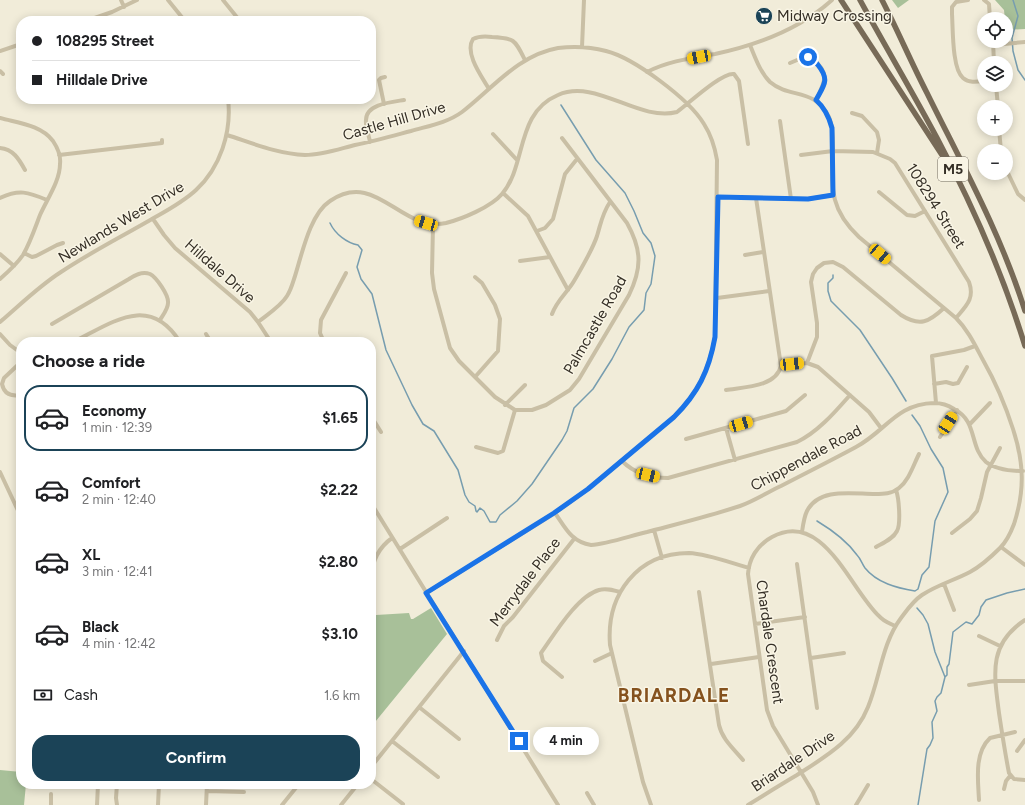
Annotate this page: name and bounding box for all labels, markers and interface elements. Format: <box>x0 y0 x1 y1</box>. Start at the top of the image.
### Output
supermarket icon: Midway Crossing <box>754 6 774 26</box>
place label: Midway Crossing <box>777 7 892 25</box>
map controls <box>977 12 1013 180</box>
button: locate <box>977 12 1013 48</box>
text: 108295 Street <box>56 32 154 50</box>
route start <box>799 48 817 66</box>
car <box>686 49 712 65</box>
button: layers <box>977 56 1013 92</box>
text: Hilldale Drive <box>56 71 148 89</box>
street label: Castle Hill Drive <box>341 98 447 144</box>
button: + <box>977 100 1013 136</box>
button: − <box>977 144 1013 180</box>
road number: M5 <box>938 157 968 181</box>
street label: 108294 Street <box>903 160 969 252</box>
street label: Newlands West Drive <box>55 177 187 267</box>
car <box>413 214 439 232</box>
street label: Hilldale Drive <box>181 235 259 307</box>
car <box>867 242 893 266</box>
street label: Palmcastle Road <box>560 273 630 377</box>
text: Choose a ride <box>32 350 145 372</box>
car <box>779 357 805 371</box>
icon: car <box>34 400 70 436</box>
text: Economy <box>82 402 147 420</box>
text: $1.65 <box>322 409 358 427</box>
car <box>936 410 960 436</box>
car <box>728 415 754 433</box>
text: 1 min · 12:39 <box>82 420 152 435</box>
street label: Chippendale Road <box>747 421 865 495</box>
car <box>635 466 661 484</box>
icon: car <box>34 472 70 508</box>
text: Comfort <box>82 474 141 492</box>
text: $2.22 <box>320 481 358 499</box>
text: 2 min · 12:40 <box>82 492 156 507</box>
street label: Merrydale Place <box>486 534 564 630</box>
icon: car <box>34 544 70 580</box>
text: XL <box>82 546 100 564</box>
text: $2.80 <box>318 553 358 571</box>
text: 3 min · 12:41 <box>82 564 153 579</box>
street label: Chardale Crescent <box>752 579 788 705</box>
icon: car <box>34 616 70 652</box>
text: Black <box>82 618 119 636</box>
text: $3.10 <box>322 625 358 643</box>
text: 4 min · 12:42 <box>82 636 156 651</box>
icon: cash <box>32 684 54 706</box>
district label: BRIARDALE <box>618 684 730 707</box>
text: Cash <box>64 686 98 704</box>
text: 1.6 km <box>324 688 360 703</box>
street label: Briardale Drive <box>748 726 838 796</box>
callout: 4 min <box>533 727 599 755</box>
route end <box>510 732 528 750</box>
text: 4 min <box>549 733 583 748</box>
button: Confirm <box>32 735 360 781</box>

